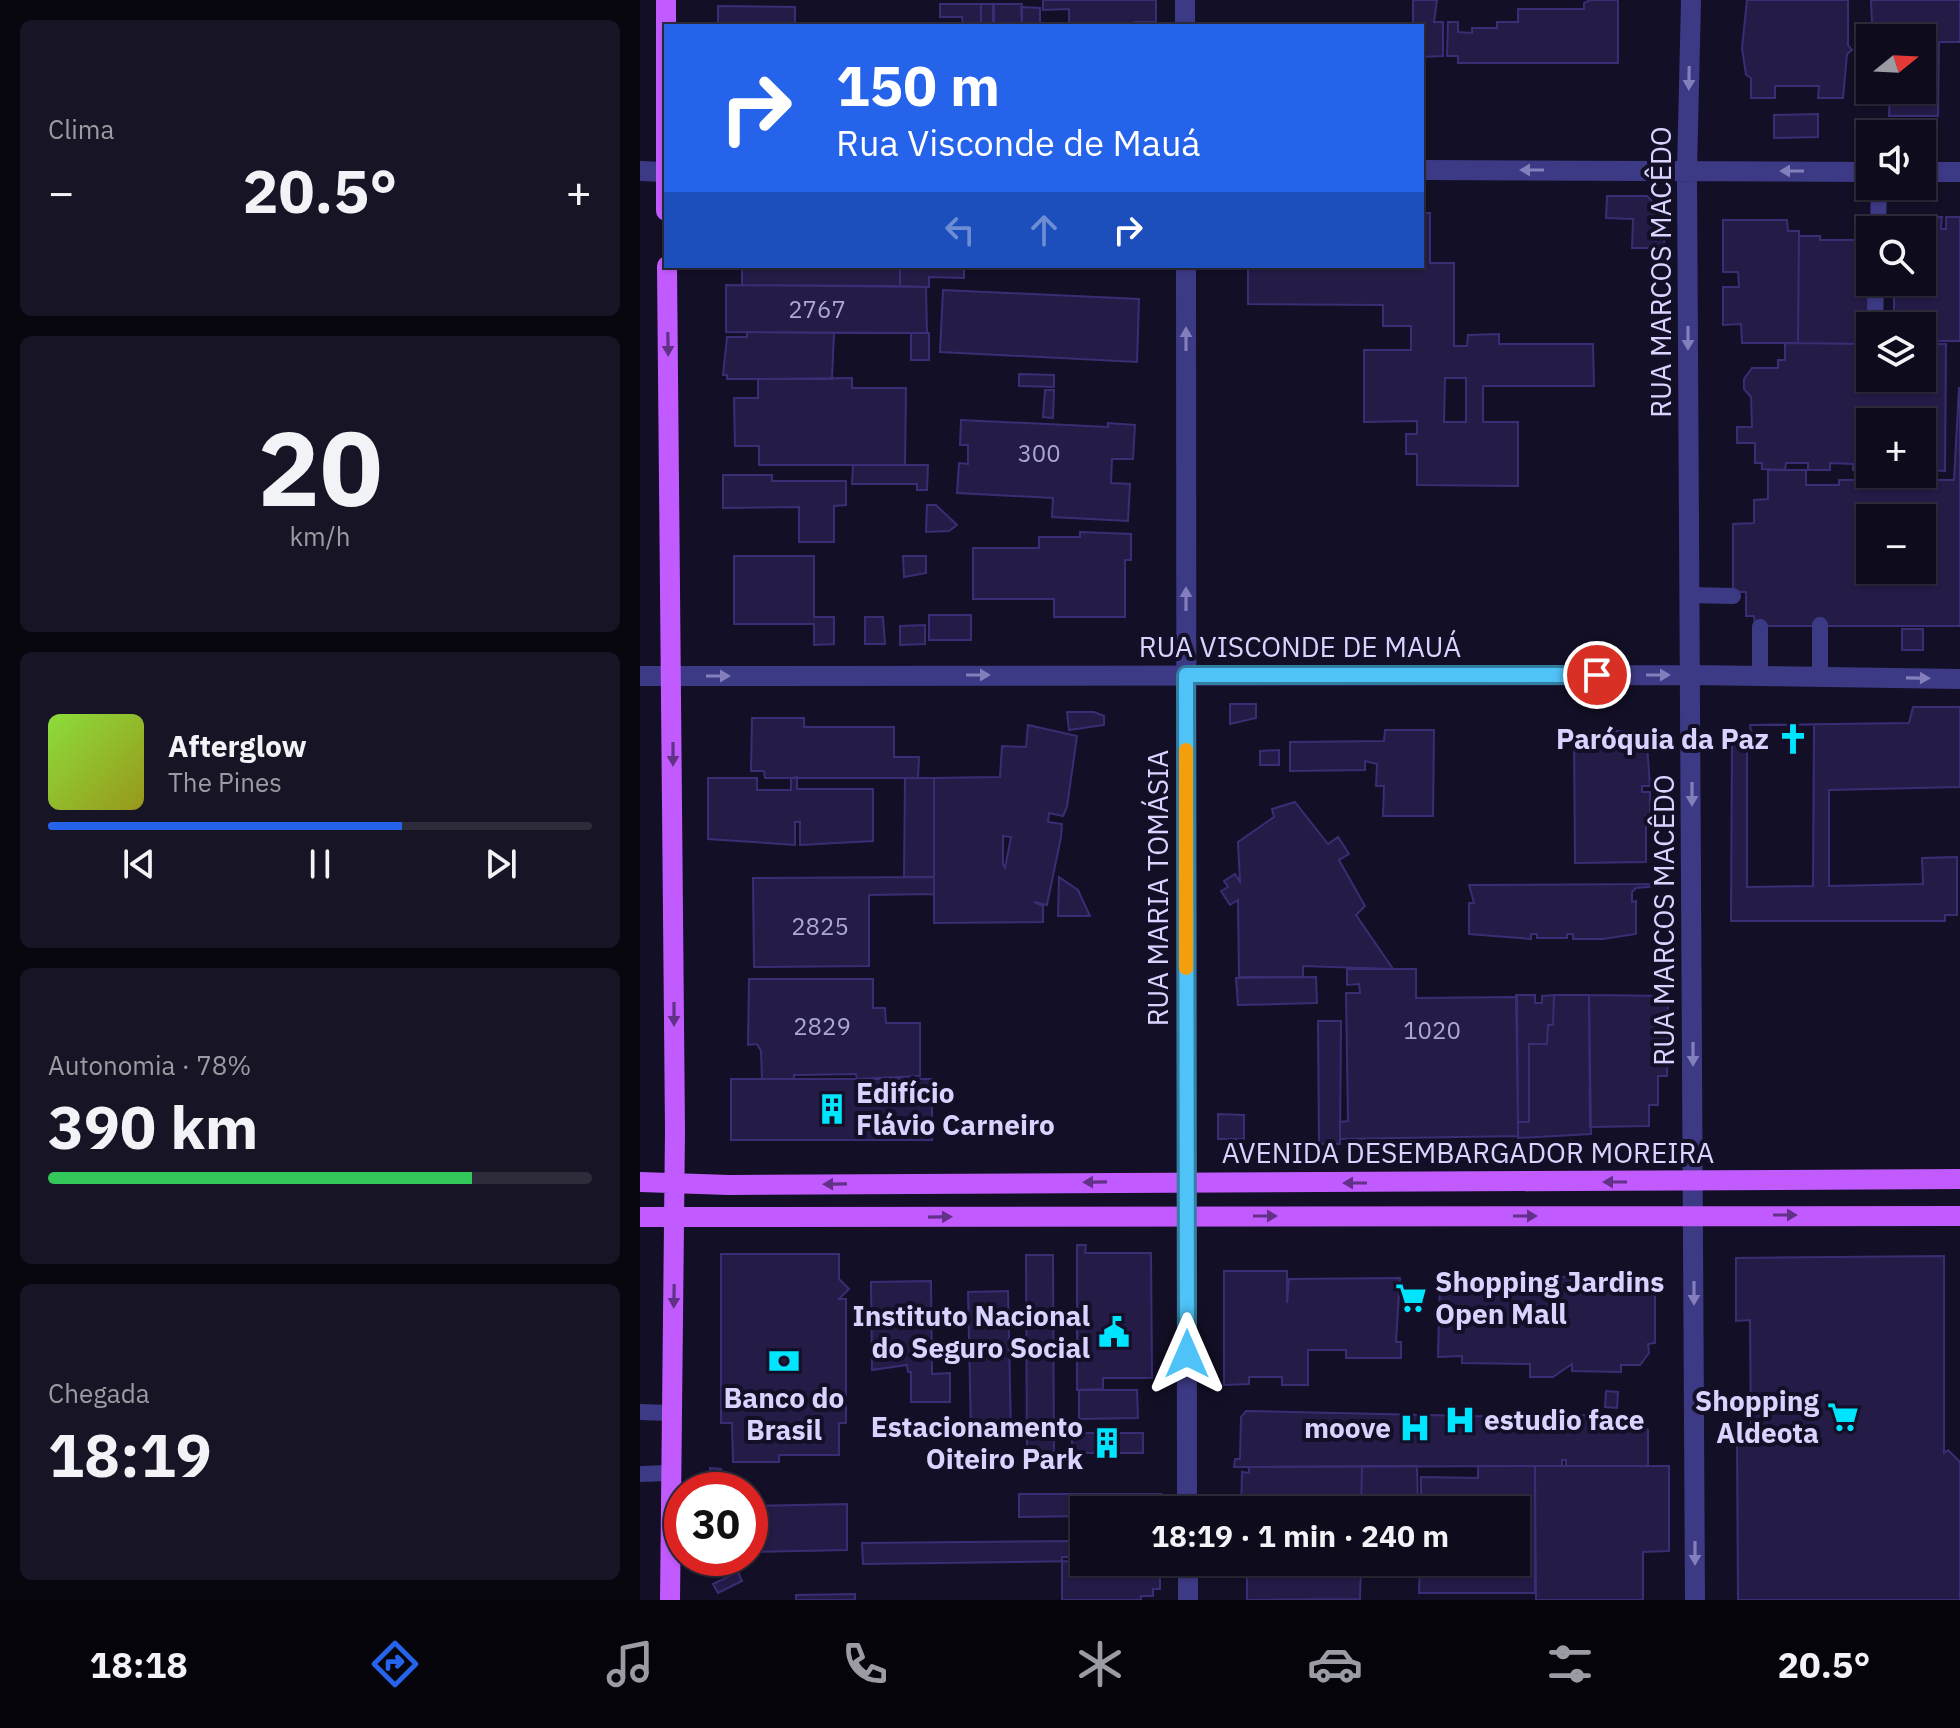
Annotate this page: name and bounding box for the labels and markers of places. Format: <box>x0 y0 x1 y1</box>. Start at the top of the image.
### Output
pin <box>1563 641 1631 709</box>
place label: Paróquia da Paz <box>1556 720 1769 757</box>
church icon: Paróquia da Paz <box>1776 722 1810 756</box>
place label: Edifício Flávio Carneiro <box>856 1074 1055 1143</box>
building icon: Edifício Flávio Carneiro <box>815 1092 849 1126</box>
place label: Shopping Jardins Open Mall <box>1435 1263 1664 1332</box>
supermarket icon: Shopping Jardins Open Mall <box>1394 1281 1428 1315</box>
place label: Instituto Nacional do Seguro Social <box>853 1297 1090 1366</box>
public building icon: Instituto Nacional do Seguro Social <box>1097 1315 1131 1349</box>
bank icon: Banco do Brasil <box>767 1344 801 1378</box>
place label: Banco do Brasil <box>724 1379 844 1448</box>
place label: Shopping Aldeota <box>1695 1382 1820 1451</box>
supermarket icon: Shopping Aldeota <box>1826 1400 1860 1434</box>
place label: estudio face <box>1484 1401 1645 1438</box>
hospital icon: estudio face <box>1443 1403 1477 1437</box>
place label: Estacionamento Oiteiro Park <box>871 1408 1084 1477</box>
place label: moove <box>1304 1409 1391 1446</box>
hospital icon: moove <box>1398 1411 1432 1445</box>
building icon: Estacionamento Oiteiro Park <box>1090 1426 1124 1460</box>

